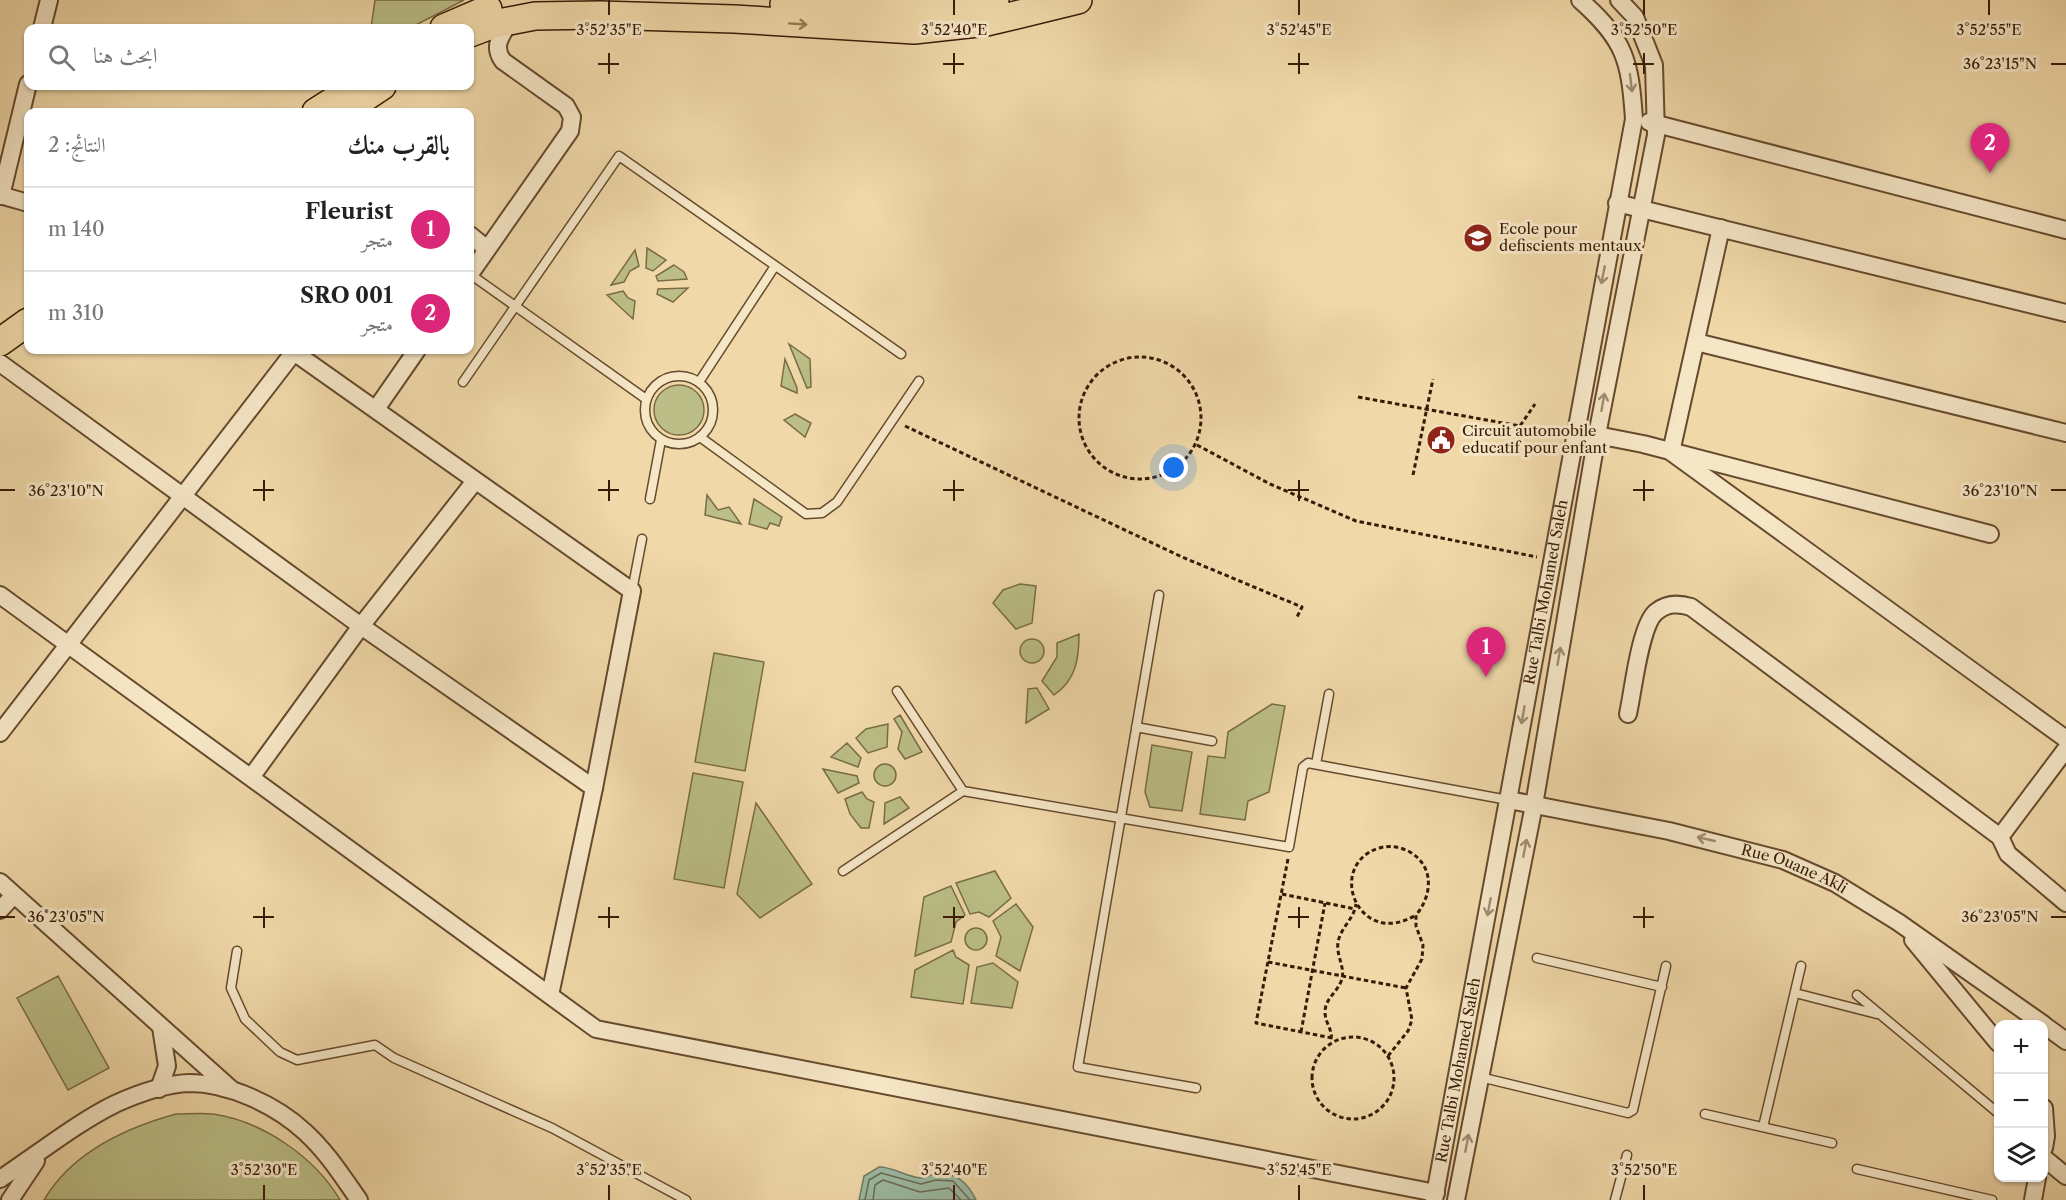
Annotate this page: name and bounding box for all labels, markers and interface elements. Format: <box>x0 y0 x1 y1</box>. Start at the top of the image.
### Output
one-way arrow <box>788 18 808 29</box>
text: 3°52'35"E <box>576 20 642 39</box>
text: 3°52'40"E <box>921 20 987 39</box>
text: 3°52'45"E <box>1266 20 1332 39</box>
text: 3°52'50"E <box>1611 20 1677 39</box>
text: 3°52'55"E <box>1956 20 2022 39</box>
search box <box>24 24 474 90</box>
icon: search <box>45 41 78 74</box>
text: ابحث هنا <box>93 42 158 69</box>
text: 36°23'15"N <box>1963 54 2037 73</box>
one-way arrow <box>1626 73 1637 93</box>
pin: 2 <box>1970 124 2010 173</box>
text: بالقرب منك <box>347 129 450 161</box>
text: النتائج: 2 <box>48 133 106 157</box>
text: Fleurist <box>305 198 393 225</box>
text: 140 m <box>48 217 105 241</box>
text: 1 <box>426 217 435 241</box>
place label: Ecole pour defiscients mentaux <box>1499 219 1642 255</box>
school or university icon: Ecole pour defiscients mentaux <box>1462 222 1494 254</box>
text: متجر <box>361 228 393 252</box>
one-way arrow <box>1597 265 1608 284</box>
text: SRO 001 <box>300 282 393 309</box>
text: 310 m <box>48 301 104 325</box>
text: 2 <box>425 301 436 325</box>
text: متجر <box>361 312 393 336</box>
one-way arrow <box>1598 393 1609 412</box>
place label: Circuit automobile educatif pour enfant <box>1462 421 1608 457</box>
public building icon: Circuit automobile educatif pour enfant <box>1425 424 1457 456</box>
your location <box>1159 453 1188 482</box>
text: 36°23'10"N <box>28 481 104 500</box>
text: 36°23'10"N <box>1962 481 2038 500</box>
street label: Rue Talbi Mohamed Saleh <box>1519 497 1572 686</box>
pin: 1 <box>1466 628 1506 677</box>
one-way arrow <box>1554 647 1565 667</box>
one-way arrow <box>1518 705 1529 724</box>
one-way arrow <box>1697 833 1716 845</box>
one-way arrow <box>1520 839 1531 859</box>
street label: Rue Ouane Akli <box>1739 840 1851 898</box>
one-way arrow <box>1483 897 1494 916</box>
text: 36°23'05"N <box>27 907 105 926</box>
text: 36°23'05"N <box>1961 907 2039 926</box>
street label: Rue Talbi Mohamed Saleh <box>1431 975 1484 1164</box>
map controls <box>1994 1020 2048 1182</box>
button: + <box>1994 1020 2048 1074</box>
button: − <box>1994 1074 2048 1128</box>
button: layers <box>1994 1128 2048 1182</box>
one-way arrow <box>1462 1133 1473 1153</box>
text: 3°52'30"E <box>231 1160 297 1179</box>
text: 3°52'35"E <box>576 1160 642 1179</box>
text: 3°52'40"E <box>921 1160 987 1179</box>
text: 3°52'45"E <box>1266 1160 1332 1179</box>
text: 3°52'50"E <box>1611 1160 1677 1179</box>

